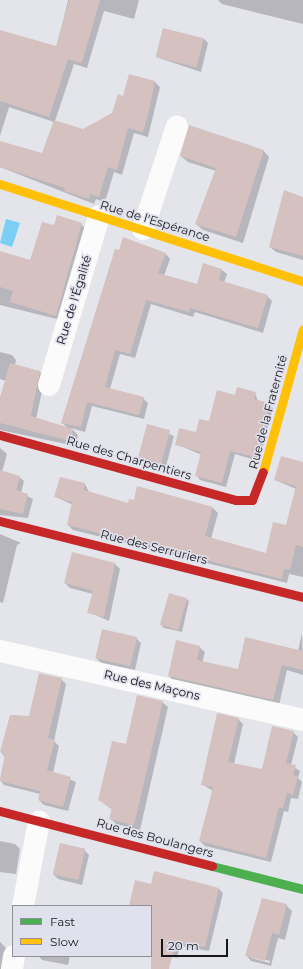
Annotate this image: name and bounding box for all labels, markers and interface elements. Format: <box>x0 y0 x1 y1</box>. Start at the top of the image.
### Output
street label: Rue de l'Espérance <box>98 197 212 245</box>
street label: Rue de l'Égalité <box>54 254 94 346</box>
street label: Rue de la Fraternité <box>246 353 290 471</box>
street label: Rue des Charpentiers <box>65 433 193 483</box>
street label: Rue des Serruriers <box>99 527 209 567</box>
street label: Rue des Maçons <box>103 667 201 703</box>
street label: Rue des Boulangers <box>95 815 215 861</box>
legend <box>12 905 152 957</box>
text: Fast <box>50 914 75 929</box>
scale bar <box>163 931 230 957</box>
text: Slow <box>50 934 79 949</box>
text: 20 m <box>168 938 199 953</box>

